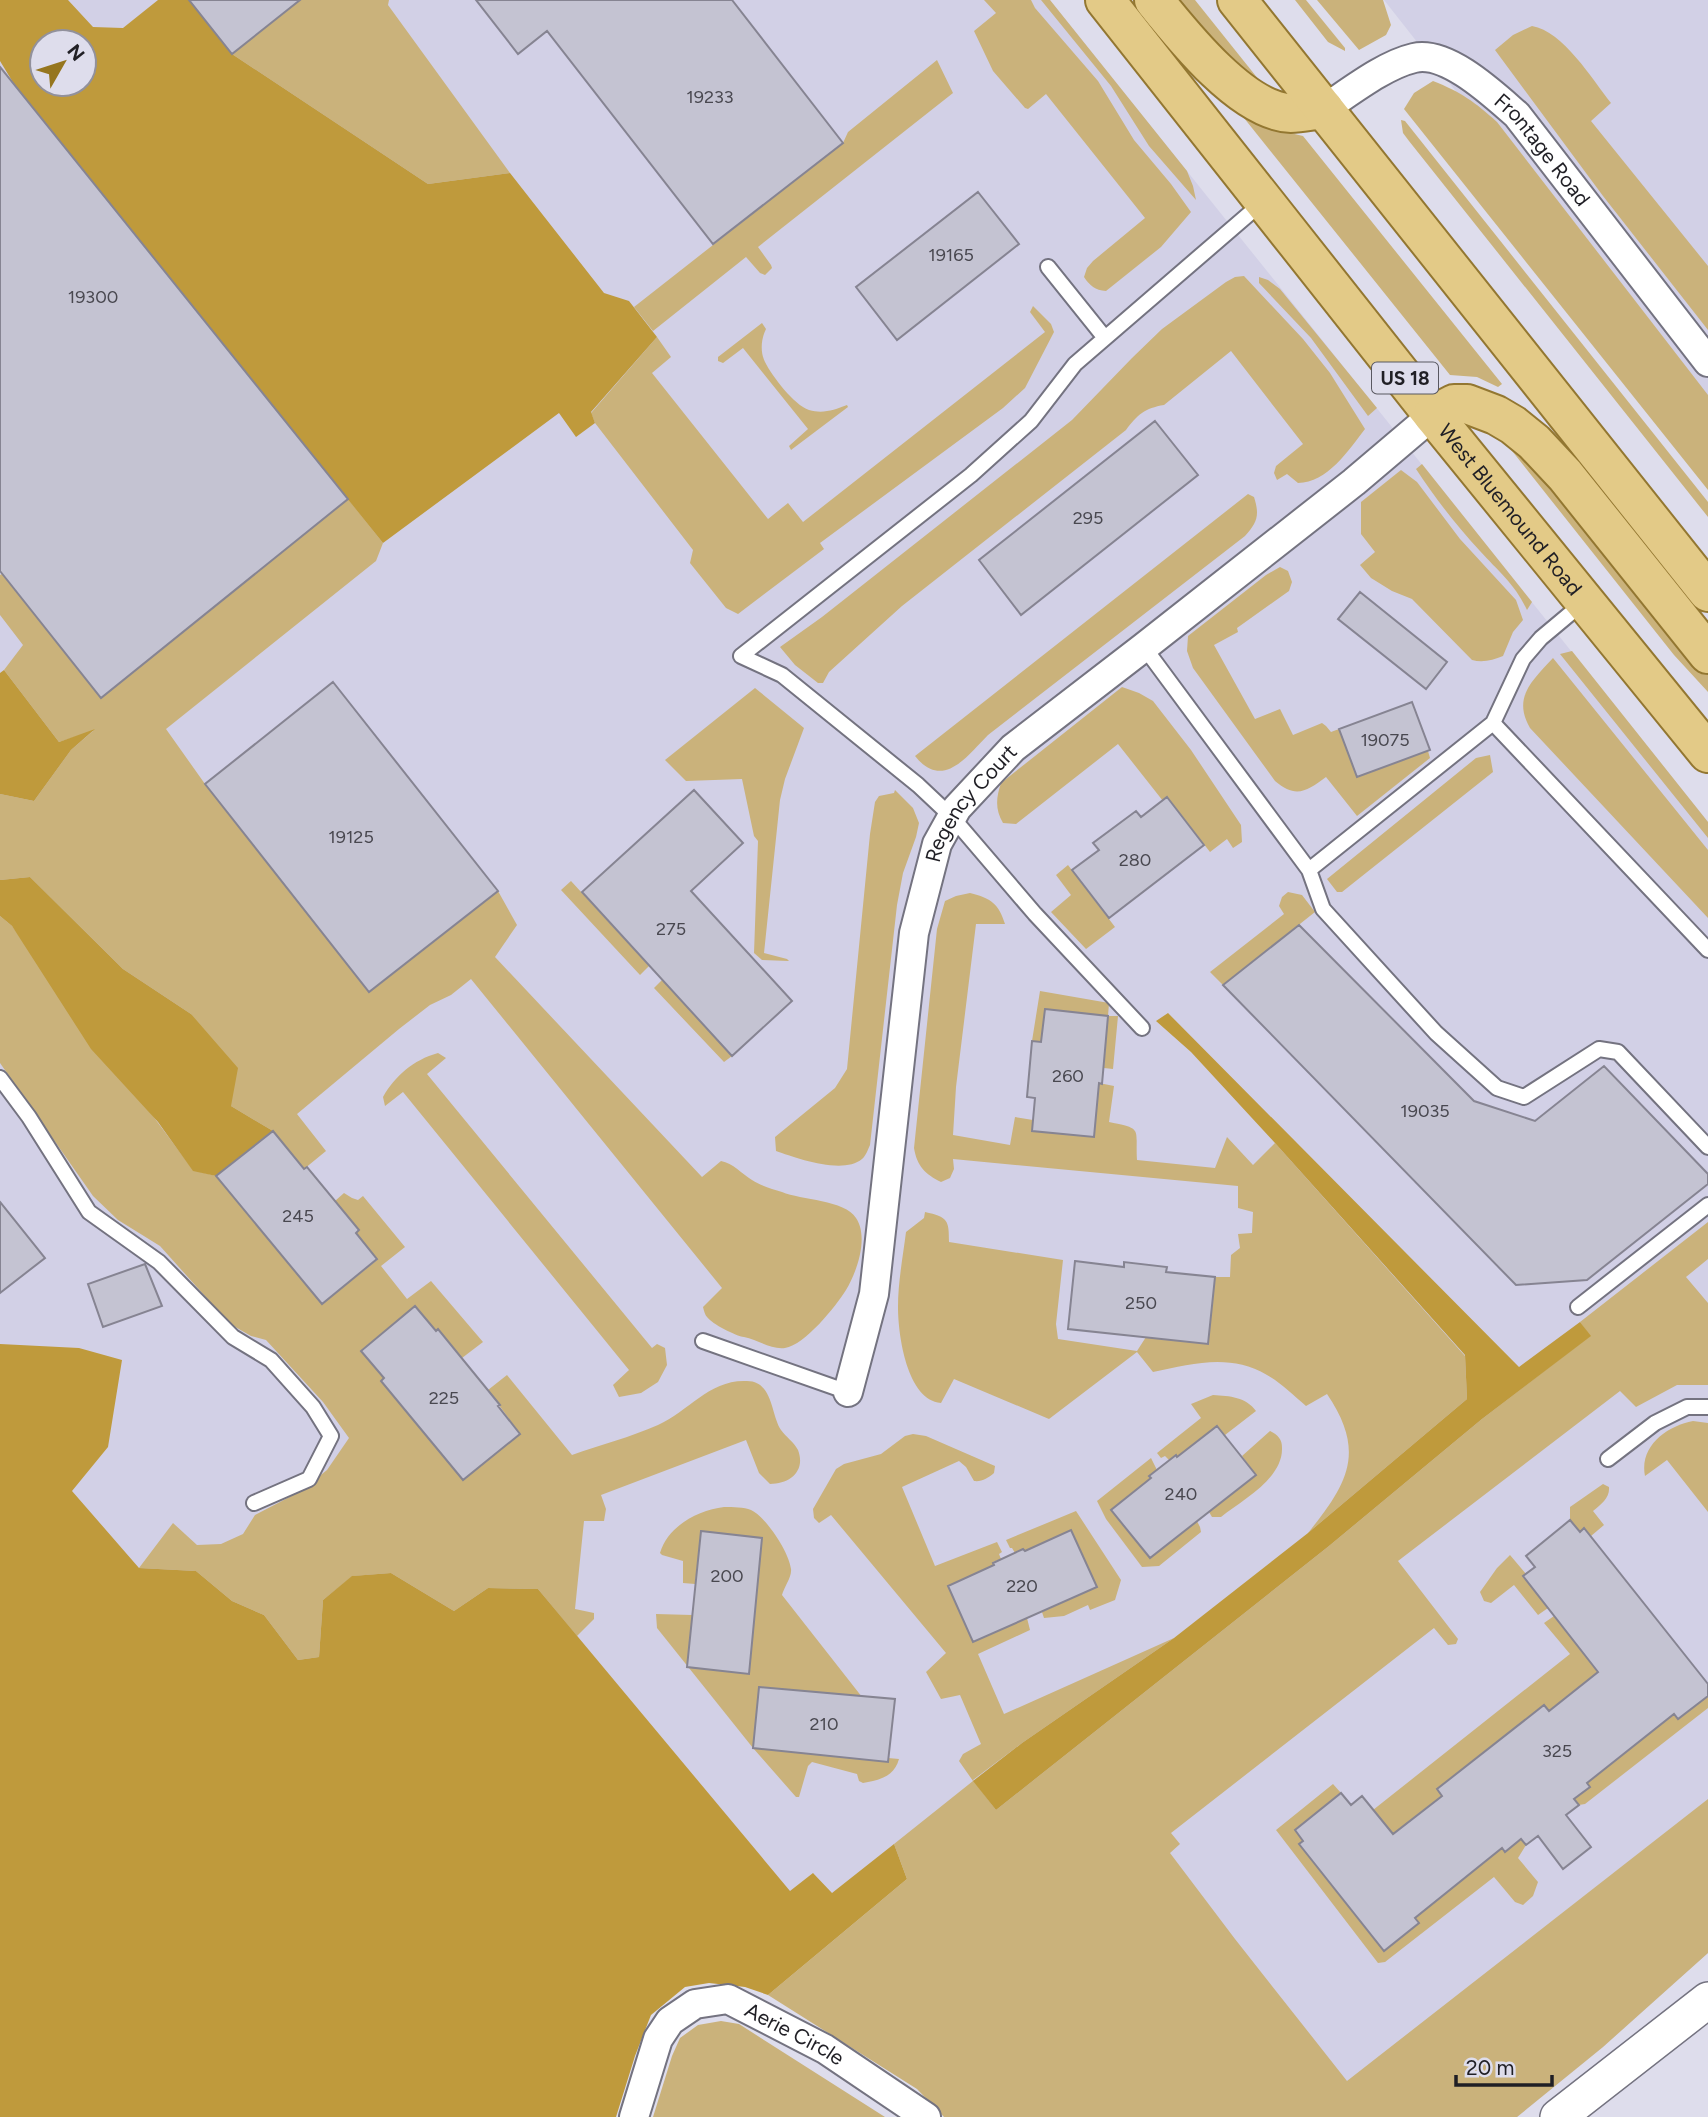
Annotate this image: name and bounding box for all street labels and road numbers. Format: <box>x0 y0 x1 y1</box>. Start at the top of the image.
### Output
street label: Frontage Road <box>1489 88 1596 211</box>
road number: US 18 <box>1372 362 1438 394</box>
street label: West Bluemound Road <box>1433 419 1588 600</box>
street label: Regency Court <box>920 739 1022 865</box>
street label: Aerie Circle <box>741 1997 849 2070</box>

